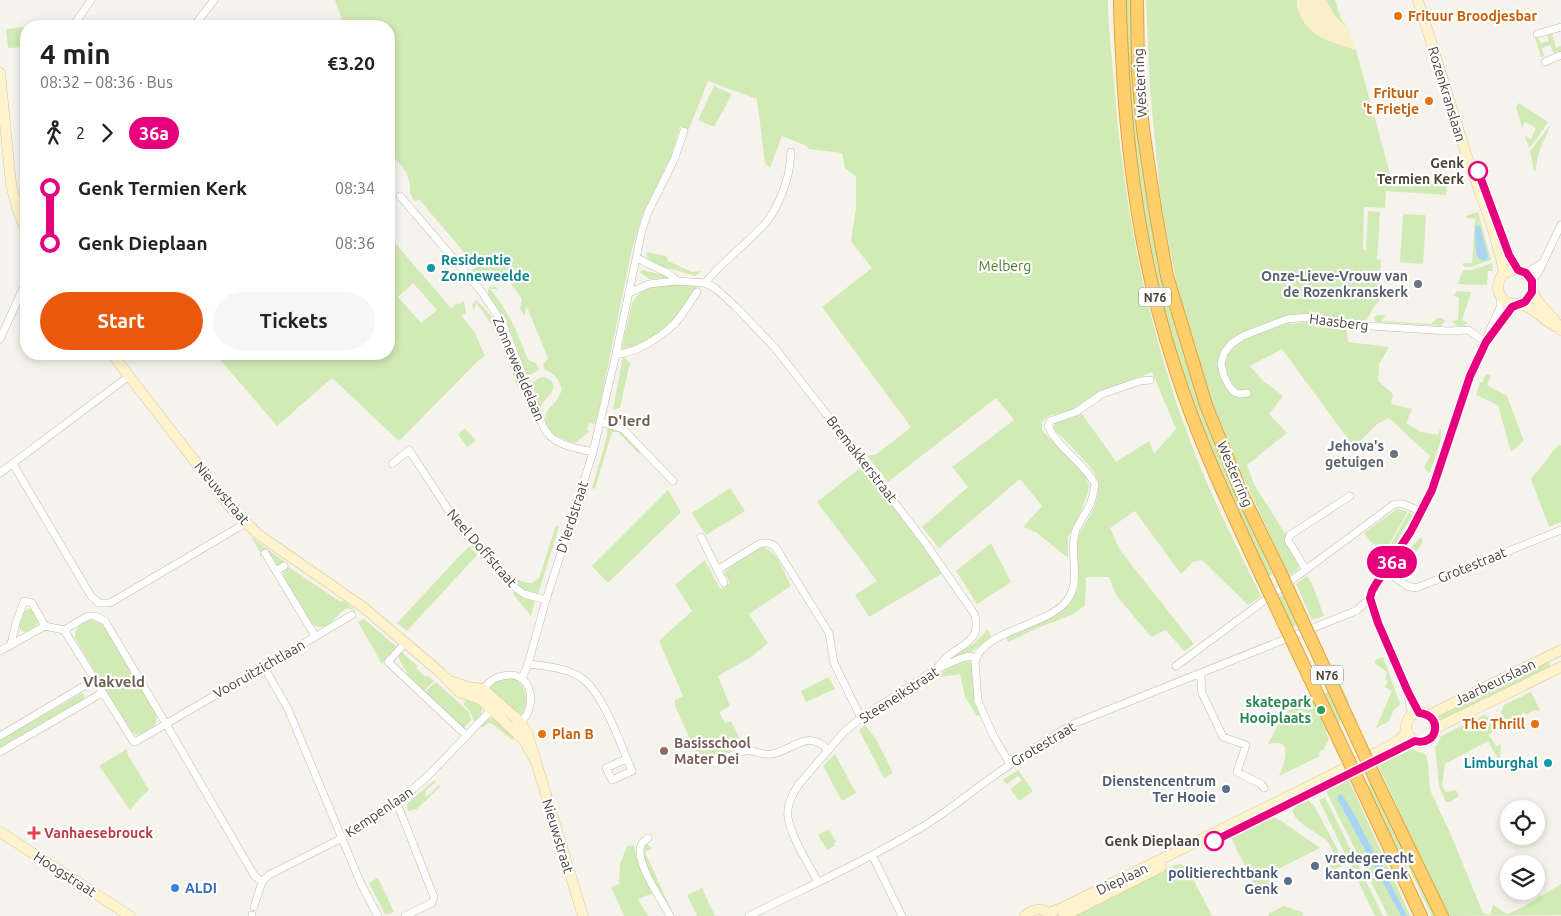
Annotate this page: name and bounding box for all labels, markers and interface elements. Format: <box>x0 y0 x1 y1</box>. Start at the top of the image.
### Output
place label: Frituur Broodjesbar <box>1408 8 1537 24</box>
marker: Frituur Broodjesbar <box>1392 10 1404 22</box>
text: 4 min <box>40 38 111 69</box>
street label: Rozenkranslaan <box>1425 45 1469 143</box>
street label: Westerring <box>1130 48 1150 118</box>
text: €3.20 <box>327 52 375 74</box>
text: 08:32 – 08:36 · Bus <box>40 73 173 91</box>
place label: Frituur 't Frietje <box>1363 85 1419 117</box>
marker: Frituur 't Frietje <box>1423 95 1435 107</box>
icon: walk <box>40 119 68 147</box>
icon: forward <box>93 119 121 147</box>
text: 36a <box>139 123 169 143</box>
text: 2 <box>76 124 85 142</box>
place label: Genk Termien Kerk <box>1377 155 1464 187</box>
marker: Genk Termien Kerk <box>1468 161 1488 181</box>
text: Genk Termien Kerk <box>78 177 247 199</box>
text: 08:34 <box>335 179 375 197</box>
text: Genk Dieplaan <box>78 232 208 254</box>
text: 08:36 <box>335 234 375 252</box>
place label: Residentie Zonneweelde <box>441 252 530 284</box>
park label: Melberg <box>979 258 1031 274</box>
marker: Residentie Zonneweelde <box>425 262 437 274</box>
place label: Onze-Lieve-Vrouw van de Rozenkranskerk <box>1261 268 1408 300</box>
marker: Onze-Lieve-Vrouw van de Rozenkranskerk <box>1412 278 1424 290</box>
road number: N76 <box>1139 288 1171 306</box>
button: Start <box>40 292 203 350</box>
button: Tickets <box>213 292 375 350</box>
street label: Haasberg <box>1308 310 1370 334</box>
street label: Zonneweeldelaan <box>490 314 548 424</box>
district label: D'Ierd <box>608 412 650 429</box>
street label: Bremakkerstraat <box>823 413 901 506</box>
place label: Jehova's getuigen <box>1325 438 1384 470</box>
street label: Westerring <box>1214 439 1256 509</box>
marker: Jehova's getuigen <box>1388 448 1400 460</box>
street label: Nieuwstraat <box>191 458 253 528</box>
street label: D'Ierdstraat <box>553 479 591 555</box>
street label: Neel Doffstraat <box>444 506 520 591</box>
street label: Grotestraat <box>1435 544 1509 586</box>
line badge: 36a <box>1363 546 1421 578</box>
text: 36a <box>1377 552 1407 572</box>
street label: Vooruitzichtlaan <box>210 636 308 702</box>
street label: Jaarbeurslaan <box>1452 656 1538 708</box>
street label: Steeneikstraat <box>856 663 942 727</box>
road number: N76 <box>1311 666 1343 684</box>
district label: Vlakveld <box>83 673 145 690</box>
place label: skatepark Hooiplaats <box>1239 694 1311 726</box>
marker: skatepark Hooiplaats <box>1315 704 1327 716</box>
place label: The Thrill <box>1462 716 1525 732</box>
street label: Grotestraat <box>1008 718 1079 770</box>
marker: The Thrill <box>1529 718 1541 730</box>
place label: Plan B <box>552 726 594 742</box>
marker: Plan B <box>536 728 548 740</box>
place label: Basisschool Mater Dei <box>674 735 751 767</box>
marker: Basisschool Mater Dei <box>658 745 670 757</box>
place label: Limburghal <box>1464 755 1538 771</box>
marker: Limburghal <box>1542 757 1554 769</box>
place label: Dienstencentrum Ter Hooie <box>1102 773 1216 805</box>
marker: Dienstencentrum Ter Hooie <box>1220 783 1232 795</box>
street label: Kempenlaan <box>342 784 416 840</box>
street label: Nieuwstraat <box>539 797 577 876</box>
map controls <box>1500 800 1545 900</box>
button: locate <box>1500 800 1545 845</box>
place label: Vanhaesebrouck <box>44 825 153 841</box>
marker: Vanhaesebrouck <box>28 827 40 839</box>
marker: Genk Dieplaan <box>1204 831 1224 851</box>
place label: Genk Dieplaan <box>1105 833 1200 849</box>
street label: Hoogstraat <box>31 848 100 900</box>
place label: vredegerecht kanton Genk <box>1325 850 1414 882</box>
button: layers <box>1500 855 1545 900</box>
street label: Dieplaan <box>1094 860 1150 898</box>
marker: vredegerecht kanton Genk <box>1309 860 1321 872</box>
place label: politierechtbank Genk <box>1168 865 1278 897</box>
marker: politierechtbank Genk <box>1282 875 1294 887</box>
place label: ALDI <box>185 880 217 896</box>
marker: ALDI <box>169 882 181 894</box>

